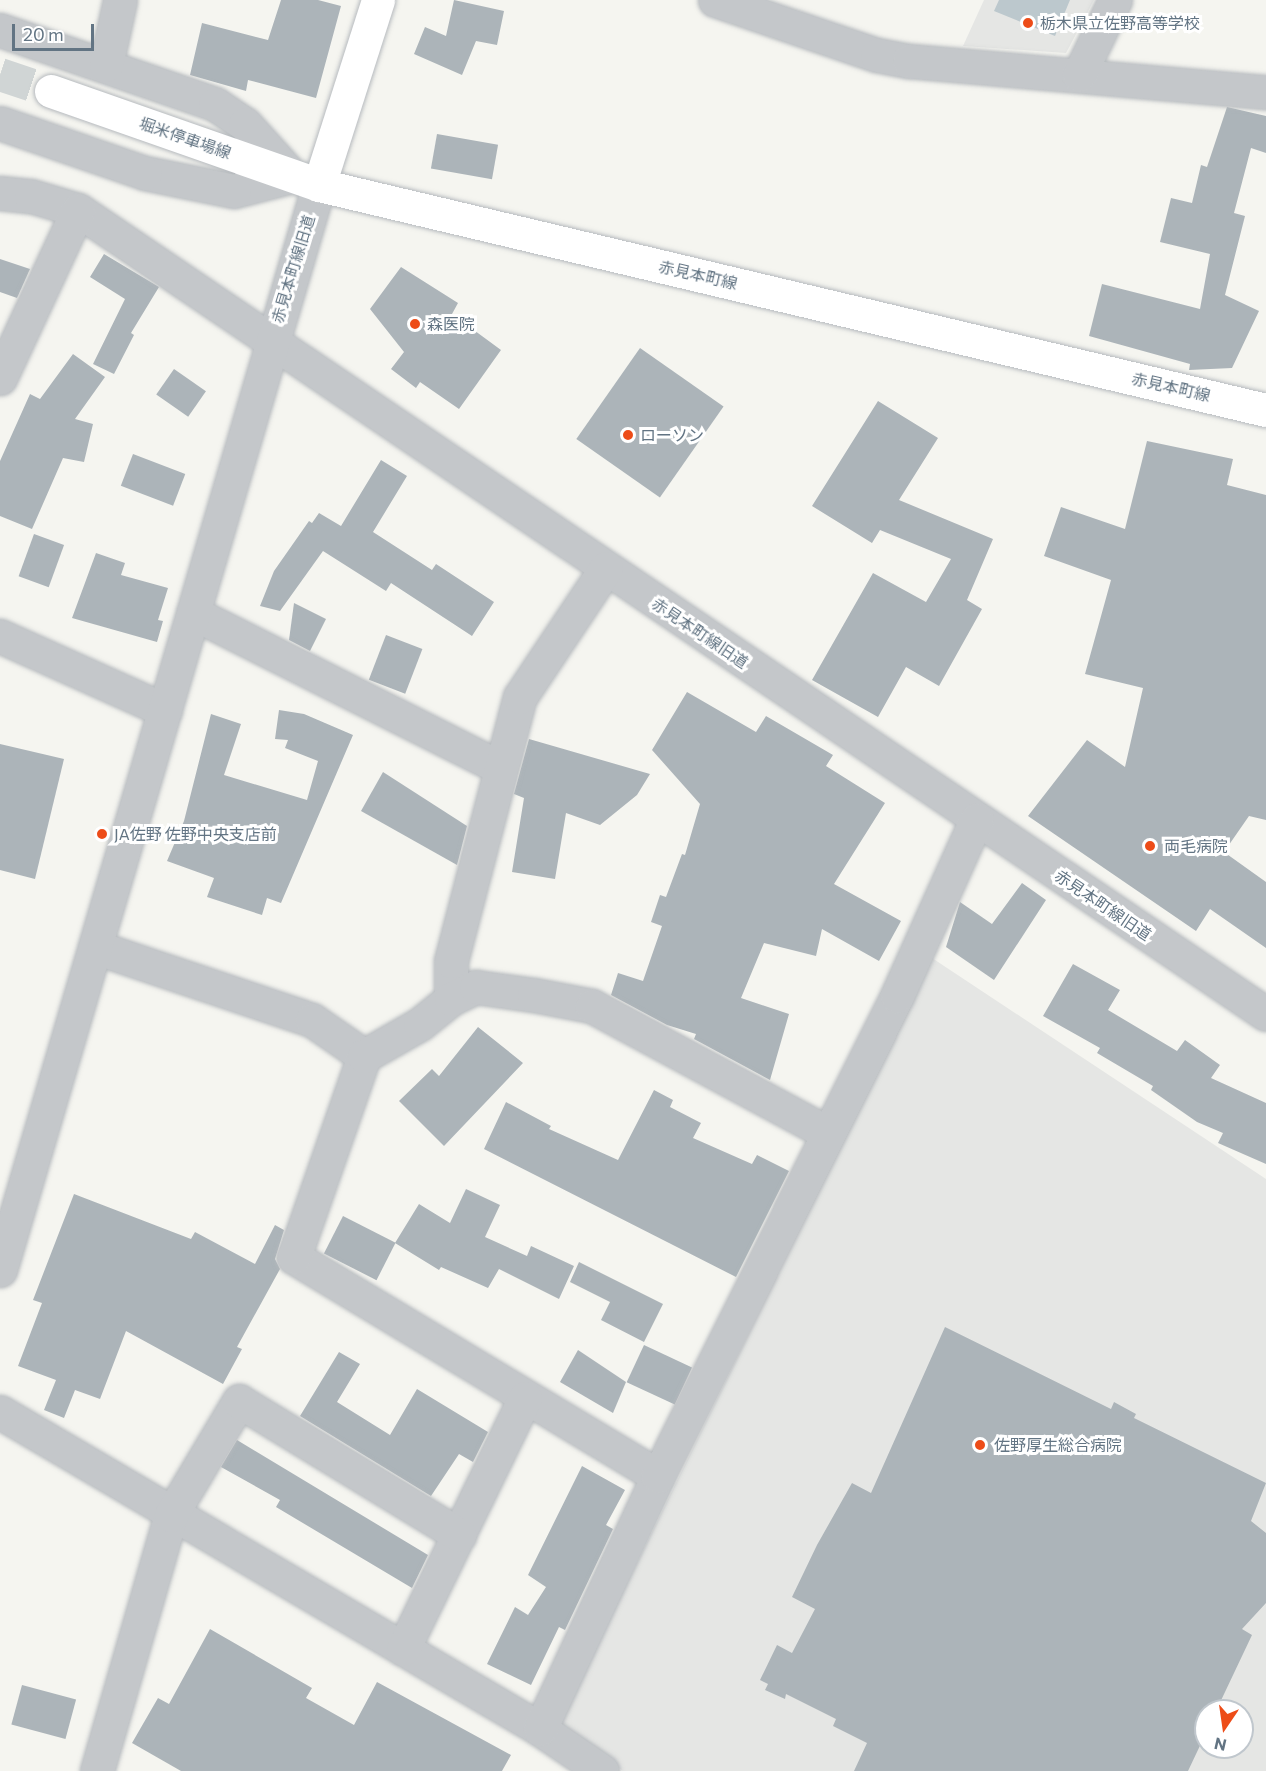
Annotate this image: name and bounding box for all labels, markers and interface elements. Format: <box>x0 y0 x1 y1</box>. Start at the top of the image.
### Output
scale bar <box>15 12 98 50</box>
place label: 栃木県立佐野高等学校 <box>1040 13 1200 33</box>
marker: 栃木県立佐野高等学校 <box>1021 16 1035 30</box>
text: 20 m <box>23 23 64 45</box>
street label: 堀米停車場線 <box>136 113 234 163</box>
street label: 赤見本町線旧道 <box>267 213 319 325</box>
street label: 赤見本町線 <box>657 257 739 293</box>
place label: 森医院 <box>427 314 475 334</box>
marker: 森医院 <box>408 317 422 331</box>
street label: 赤見本町線 <box>1130 369 1212 405</box>
place label: ローソン <box>640 425 704 445</box>
marker: ローソン <box>621 428 635 442</box>
street label: 赤見本町線旧道 <box>648 594 752 672</box>
place label: JA佐野 佐野中央支店前 <box>114 824 277 844</box>
marker: JA佐野 佐野中央支店前 <box>95 827 109 841</box>
place label: 両毛病院 <box>1164 836 1228 856</box>
marker: 両毛病院 <box>1141 837 1159 855</box>
street label: 赤見本町線旧道 <box>1051 866 1155 944</box>
place label: 佐野厚生総合病院 <box>994 1435 1122 1455</box>
marker: 佐野厚生総合病院 <box>971 1436 989 1454</box>
north arrow <box>1194 1699 1254 1759</box>
text: N <box>1212 1734 1228 1756</box>

